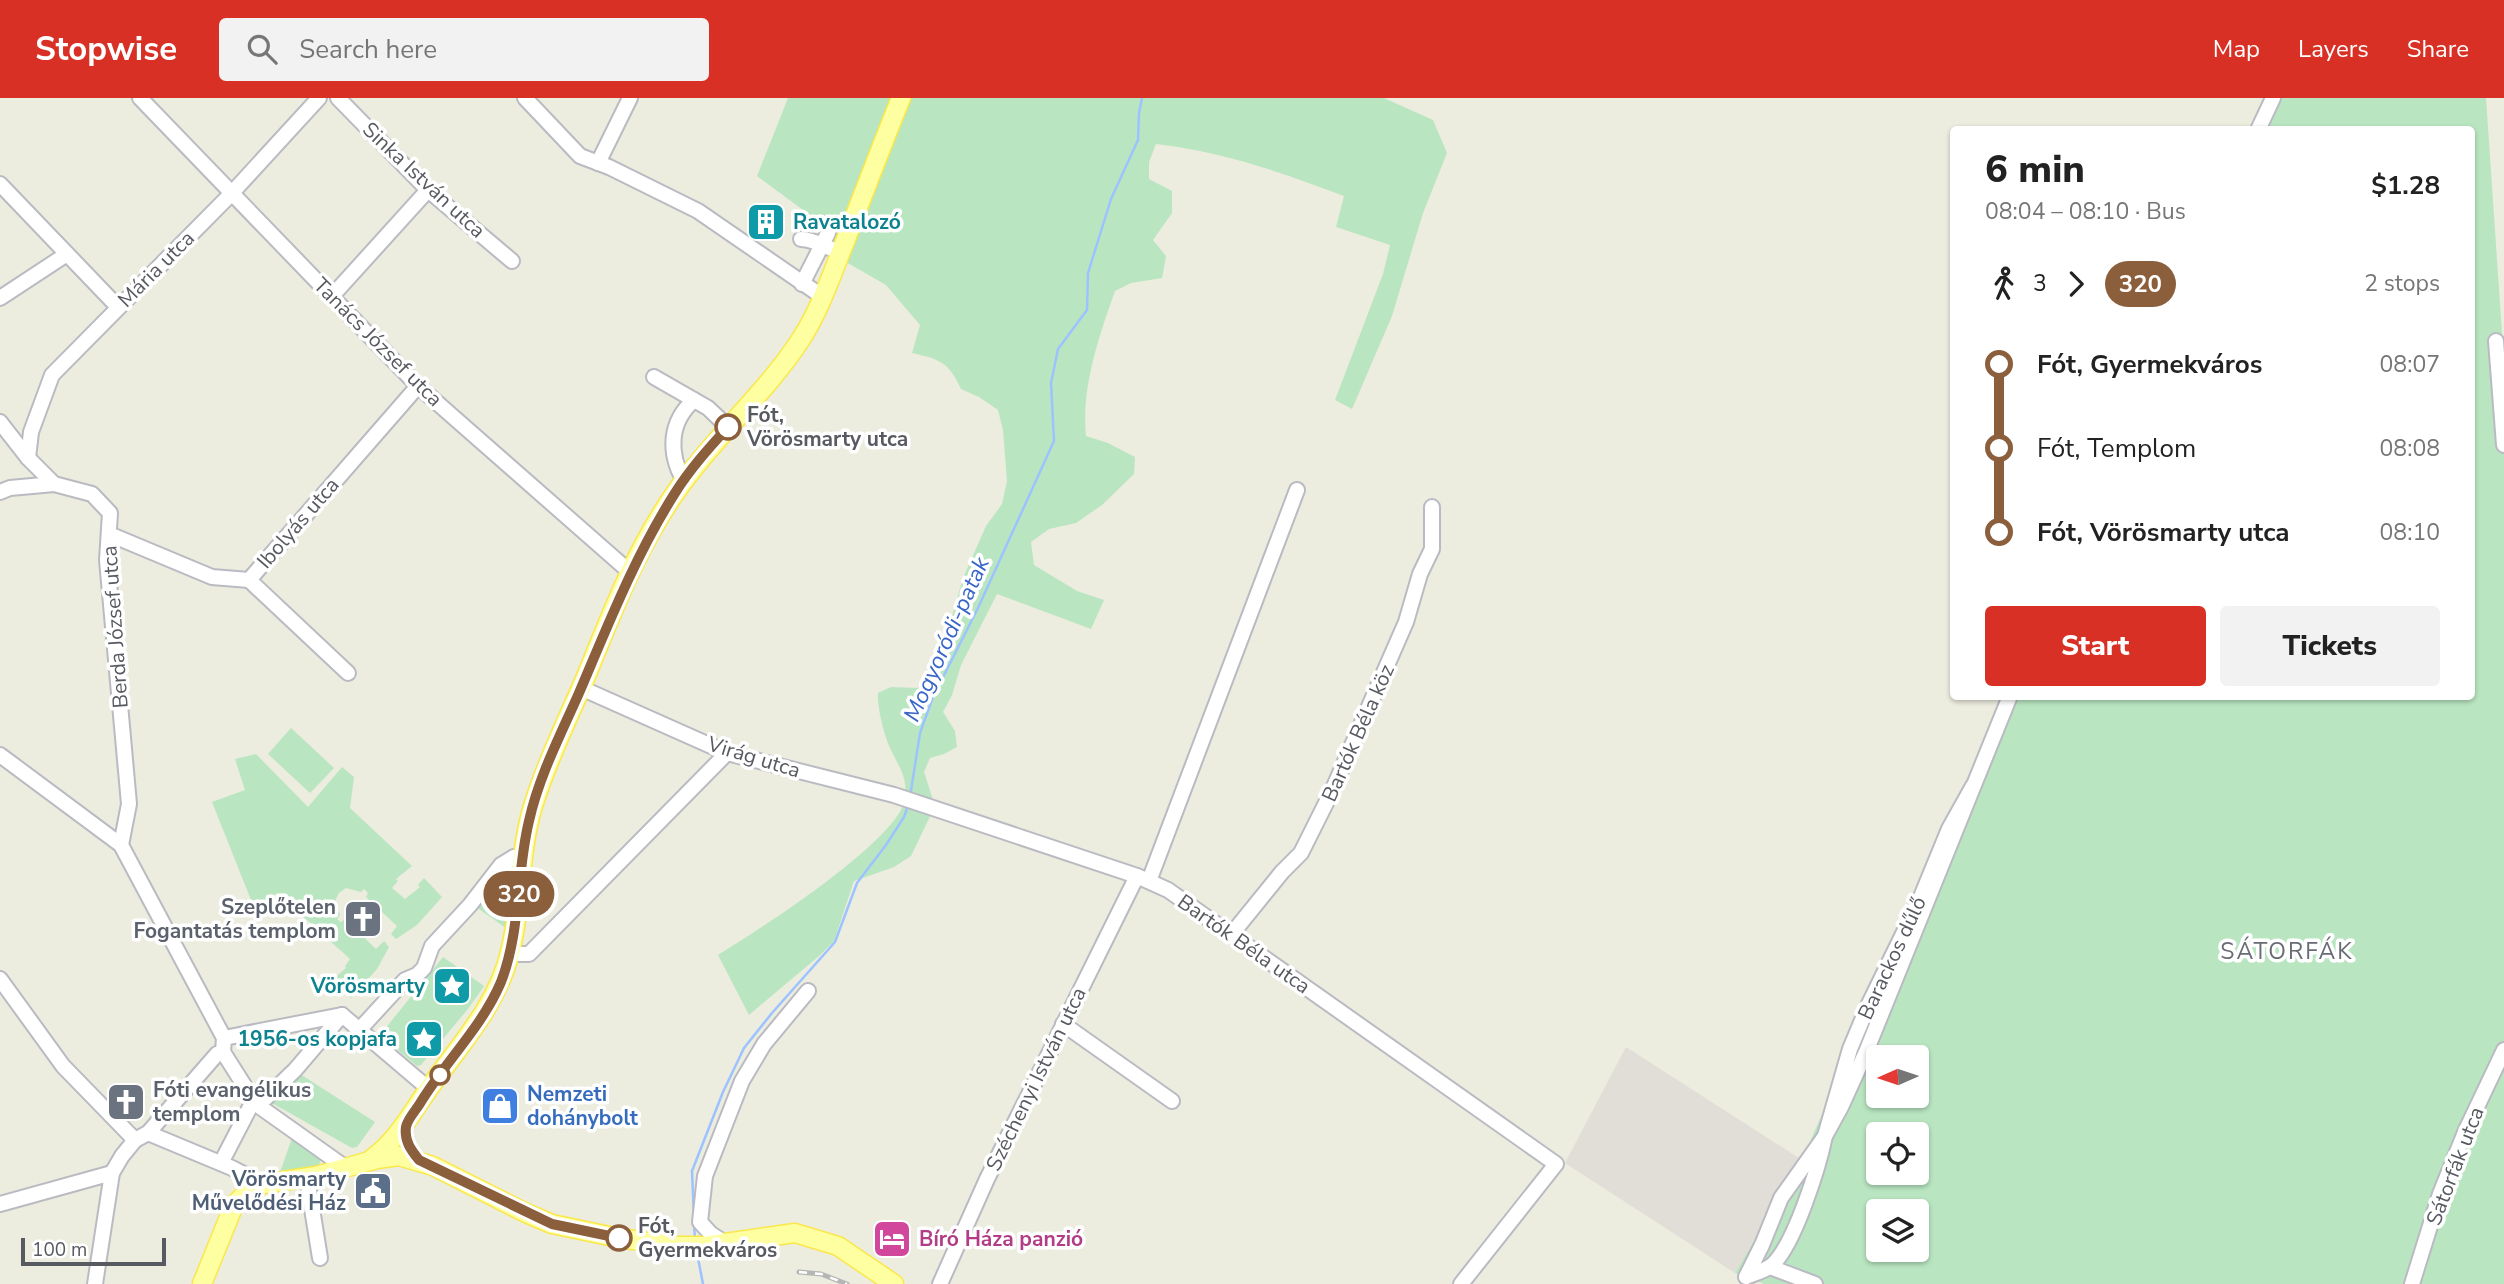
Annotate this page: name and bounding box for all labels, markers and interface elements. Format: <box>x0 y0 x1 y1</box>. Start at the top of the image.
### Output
search box <box>219 18 709 81</box>
text: Stopwise <box>35 27 177 72</box>
icon: search <box>243 30 281 68</box>
text: Search here <box>299 32 437 67</box>
text: Map <box>2213 33 2260 65</box>
text: Layers <box>2298 33 2369 65</box>
text: Share <box>2407 33 2469 65</box>
street label: Sinka István utca <box>357 116 491 244</box>
text: 6 min <box>1985 144 2085 195</box>
text: $1.28 <box>2371 168 2440 203</box>
text: 08:04 – 08:10 · Bus <box>1985 196 2186 227</box>
building icon: Ravatalozó <box>745 201 787 243</box>
place label: Ravatalozó <box>793 208 901 236</box>
street label: Mária utca <box>112 225 200 313</box>
icon: walk <box>1985 265 2023 303</box>
icon: forward <box>2057 265 2095 303</box>
text: 3 <box>2033 268 2047 299</box>
text: 320 <box>2119 268 2162 300</box>
text: 2 stops <box>2364 268 2440 299</box>
street label: Tanács József utca <box>307 271 449 413</box>
text: Fót, Gyermekváros <box>2037 347 2262 382</box>
text: 08:07 <box>2380 349 2440 380</box>
place label: Fót, Vörösmarty utca <box>746 401 908 453</box>
marker: Fót, Vörösmarty utca <box>715 414 741 440</box>
text: Fót, Templom <box>2037 431 2196 466</box>
text: 08:08 <box>2380 433 2440 464</box>
street label: Ibolyás utca <box>251 471 345 575</box>
text: Fót, Vörösmarty utca <box>2037 515 2290 550</box>
text: 08:10 <box>2380 517 2440 548</box>
street label: Berda József utca <box>95 545 135 709</box>
water label: Mogyoródi-patak <box>896 552 997 726</box>
button: Start <box>1985 606 2206 686</box>
button: Tickets <box>2220 606 2440 686</box>
street label: Bartók Béla köz <box>1315 660 1401 806</box>
street label: Virág utca <box>703 729 804 784</box>
line badge: 320 <box>479 871 559 917</box>
text: 320 <box>497 878 541 910</box>
street label: Bartók Béla utca <box>1172 888 1316 1000</box>
street label: Barackos dűlő <box>1851 892 1933 1024</box>
place label: Szeplőtelen Fogantatás templom <box>134 893 336 945</box>
church icon: Szeplőtelen Fogantatás templom <box>342 898 384 940</box>
district label: SÁTORFÁK <box>2220 936 2354 967</box>
place icon: Vörösmarty <box>431 965 473 1007</box>
place label: Vörösmarty <box>310 972 426 1000</box>
street label: Széchenyi István utca <box>979 983 1093 1175</box>
place icon: 1956-os kopjafa <box>403 1018 445 1060</box>
place label: 1956-os kopjafa <box>237 1025 397 1053</box>
north arrow <box>1866 1045 1928 1108</box>
map controls <box>1866 1045 1929 1262</box>
unlabelled marker <box>430 1065 450 1085</box>
place label: Fóti evangélikus templom <box>153 1076 311 1128</box>
place label: Nemzeti dohánybolt <box>527 1080 639 1132</box>
church icon: Fóti evangélikus templom <box>105 1081 147 1123</box>
shop icon: Nemzeti dohánybolt <box>479 1085 521 1127</box>
street label: Sátorfák utca <box>2420 1103 2490 1229</box>
button: locate <box>1866 1122 1929 1185</box>
place label: Vörösmarty Művelődési Ház <box>192 1165 347 1217</box>
public building icon: Vörösmarty Művelődési Ház <box>352 1170 394 1212</box>
button: layers <box>1866 1199 1929 1262</box>
place label: Fót, Gyermekváros <box>638 1212 777 1264</box>
hotel icon: Bíró Háza panzió <box>871 1218 913 1260</box>
marker: Fót, Gyermekváros <box>606 1225 632 1251</box>
place label: Bíró Háza panzió <box>919 1225 1083 1253</box>
scale bar <box>21 1235 166 1267</box>
text: 100 m <box>32 1237 87 1263</box>

